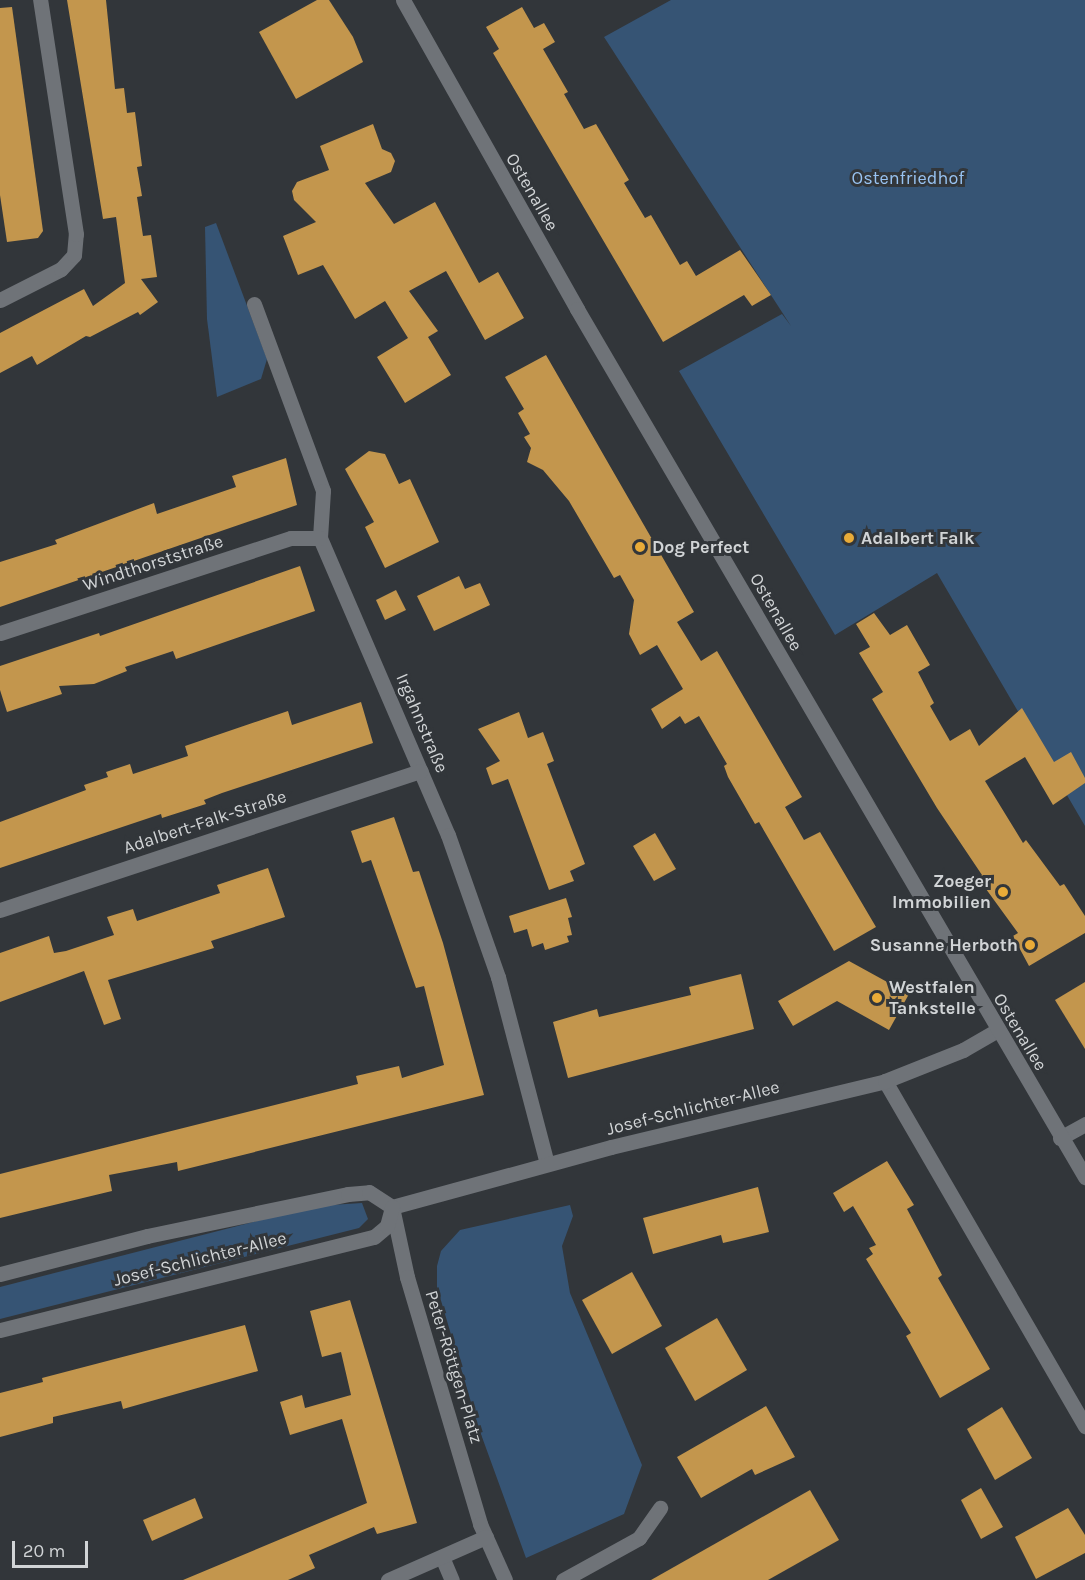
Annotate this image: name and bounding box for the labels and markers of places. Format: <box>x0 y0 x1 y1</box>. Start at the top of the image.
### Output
place label: Adalbert Falk <box>861 527 975 549</box>
marker: Adalbert Falk <box>842 531 856 545</box>
place label: Dog Perfect <box>652 536 749 558</box>
marker: Dog Perfect <box>633 540 647 554</box>
place label: Zoeger Immobilien <box>892 871 991 914</box>
marker: Zoeger Immobilien <box>996 885 1010 899</box>
place label: Susanne Herboth <box>870 934 1018 956</box>
marker: Susanne Herboth <box>1023 938 1037 952</box>
place label: Westfalen Tankstelle <box>889 977 976 1020</box>
marker: Westfalen Tankstelle <box>870 991 884 1005</box>

